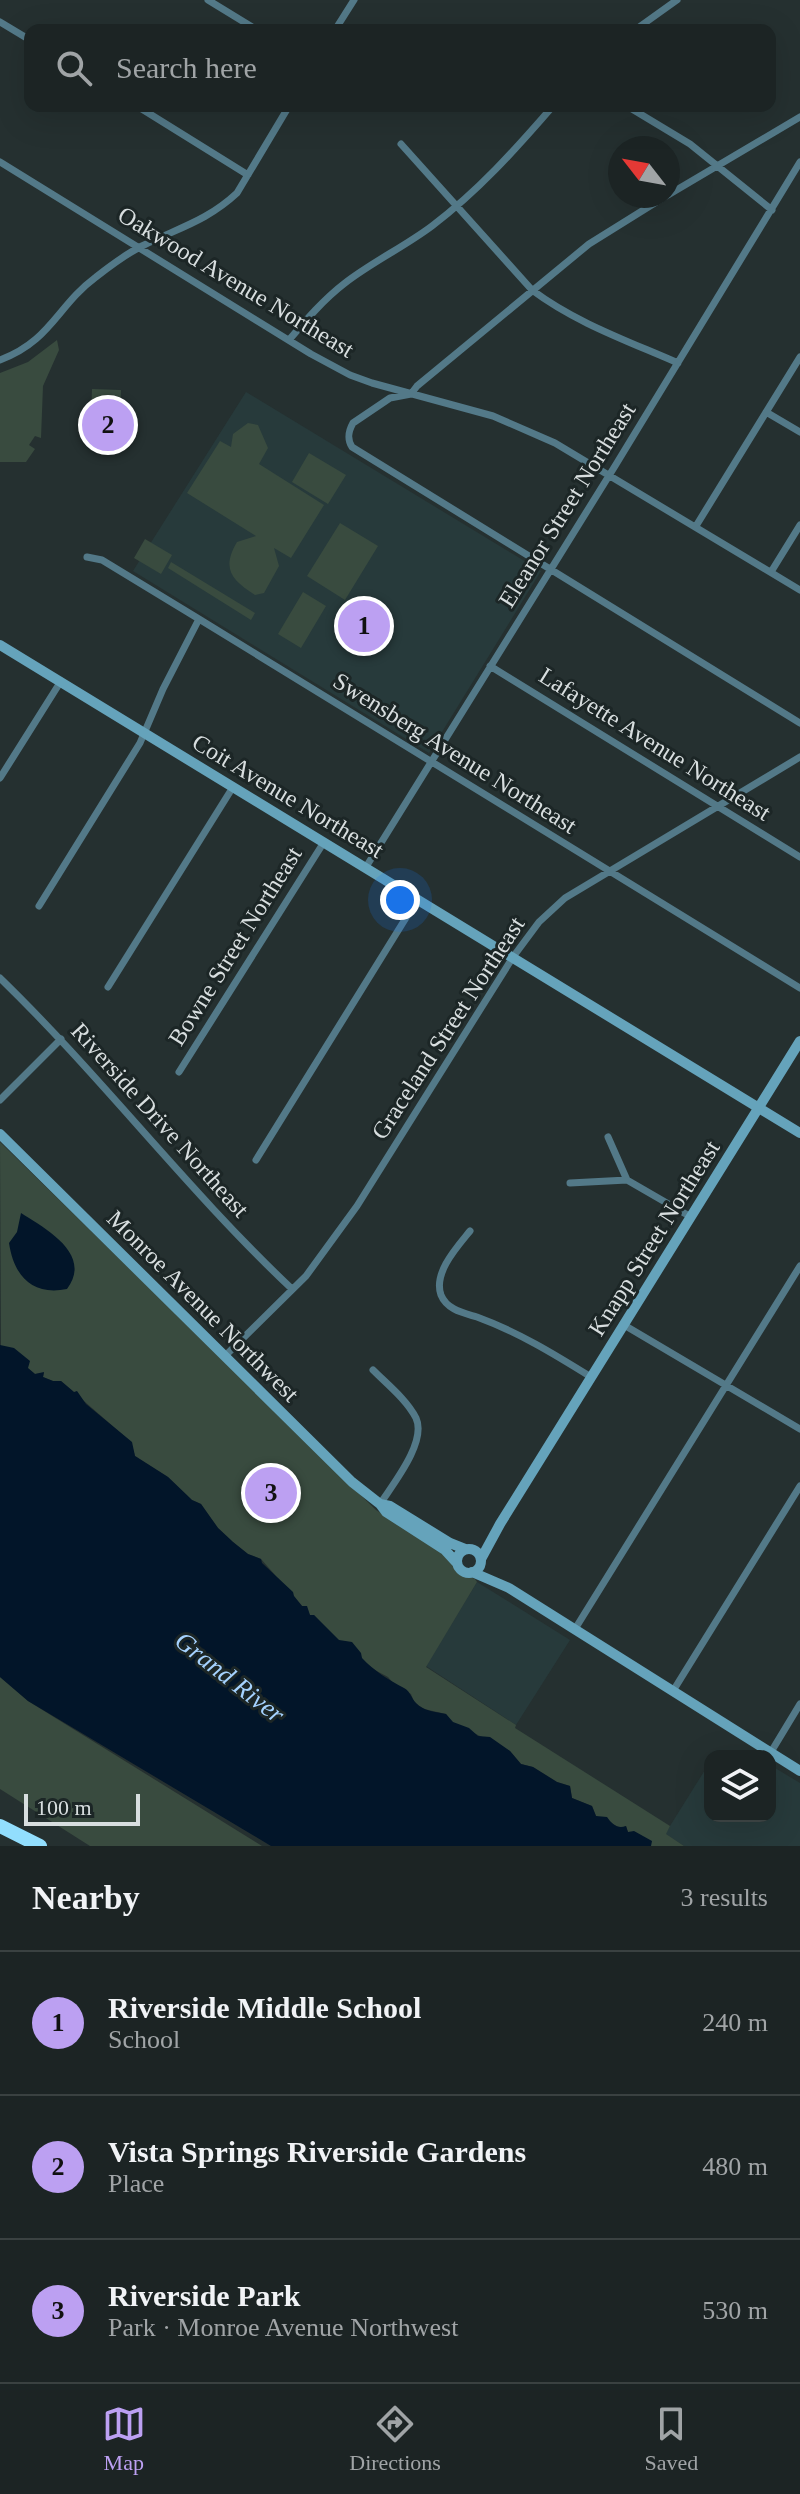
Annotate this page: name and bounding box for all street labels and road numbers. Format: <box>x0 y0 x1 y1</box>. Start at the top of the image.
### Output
street label: Oakwood Avenue Northeast <box>114 201 359 363</box>
street label: Eleanor Street Northeast <box>493 398 641 612</box>
street label: Lafayette Avenue Northeast <box>535 662 776 826</box>
street label: Swensberg Avenue Northeast <box>329 667 582 839</box>
street label: Coit Avenue Northeast <box>188 729 388 863</box>
street label: Bowne Street Northeast <box>163 842 307 1050</box>
street label: Graceland Street Northeast <box>366 912 530 1144</box>
street label: Riverside Drive Northeast <box>66 1018 254 1223</box>
street label: Knapp Street Northeast <box>583 1135 725 1340</box>
street label: Monroe Avenue Northwest <box>102 1205 304 1407</box>

